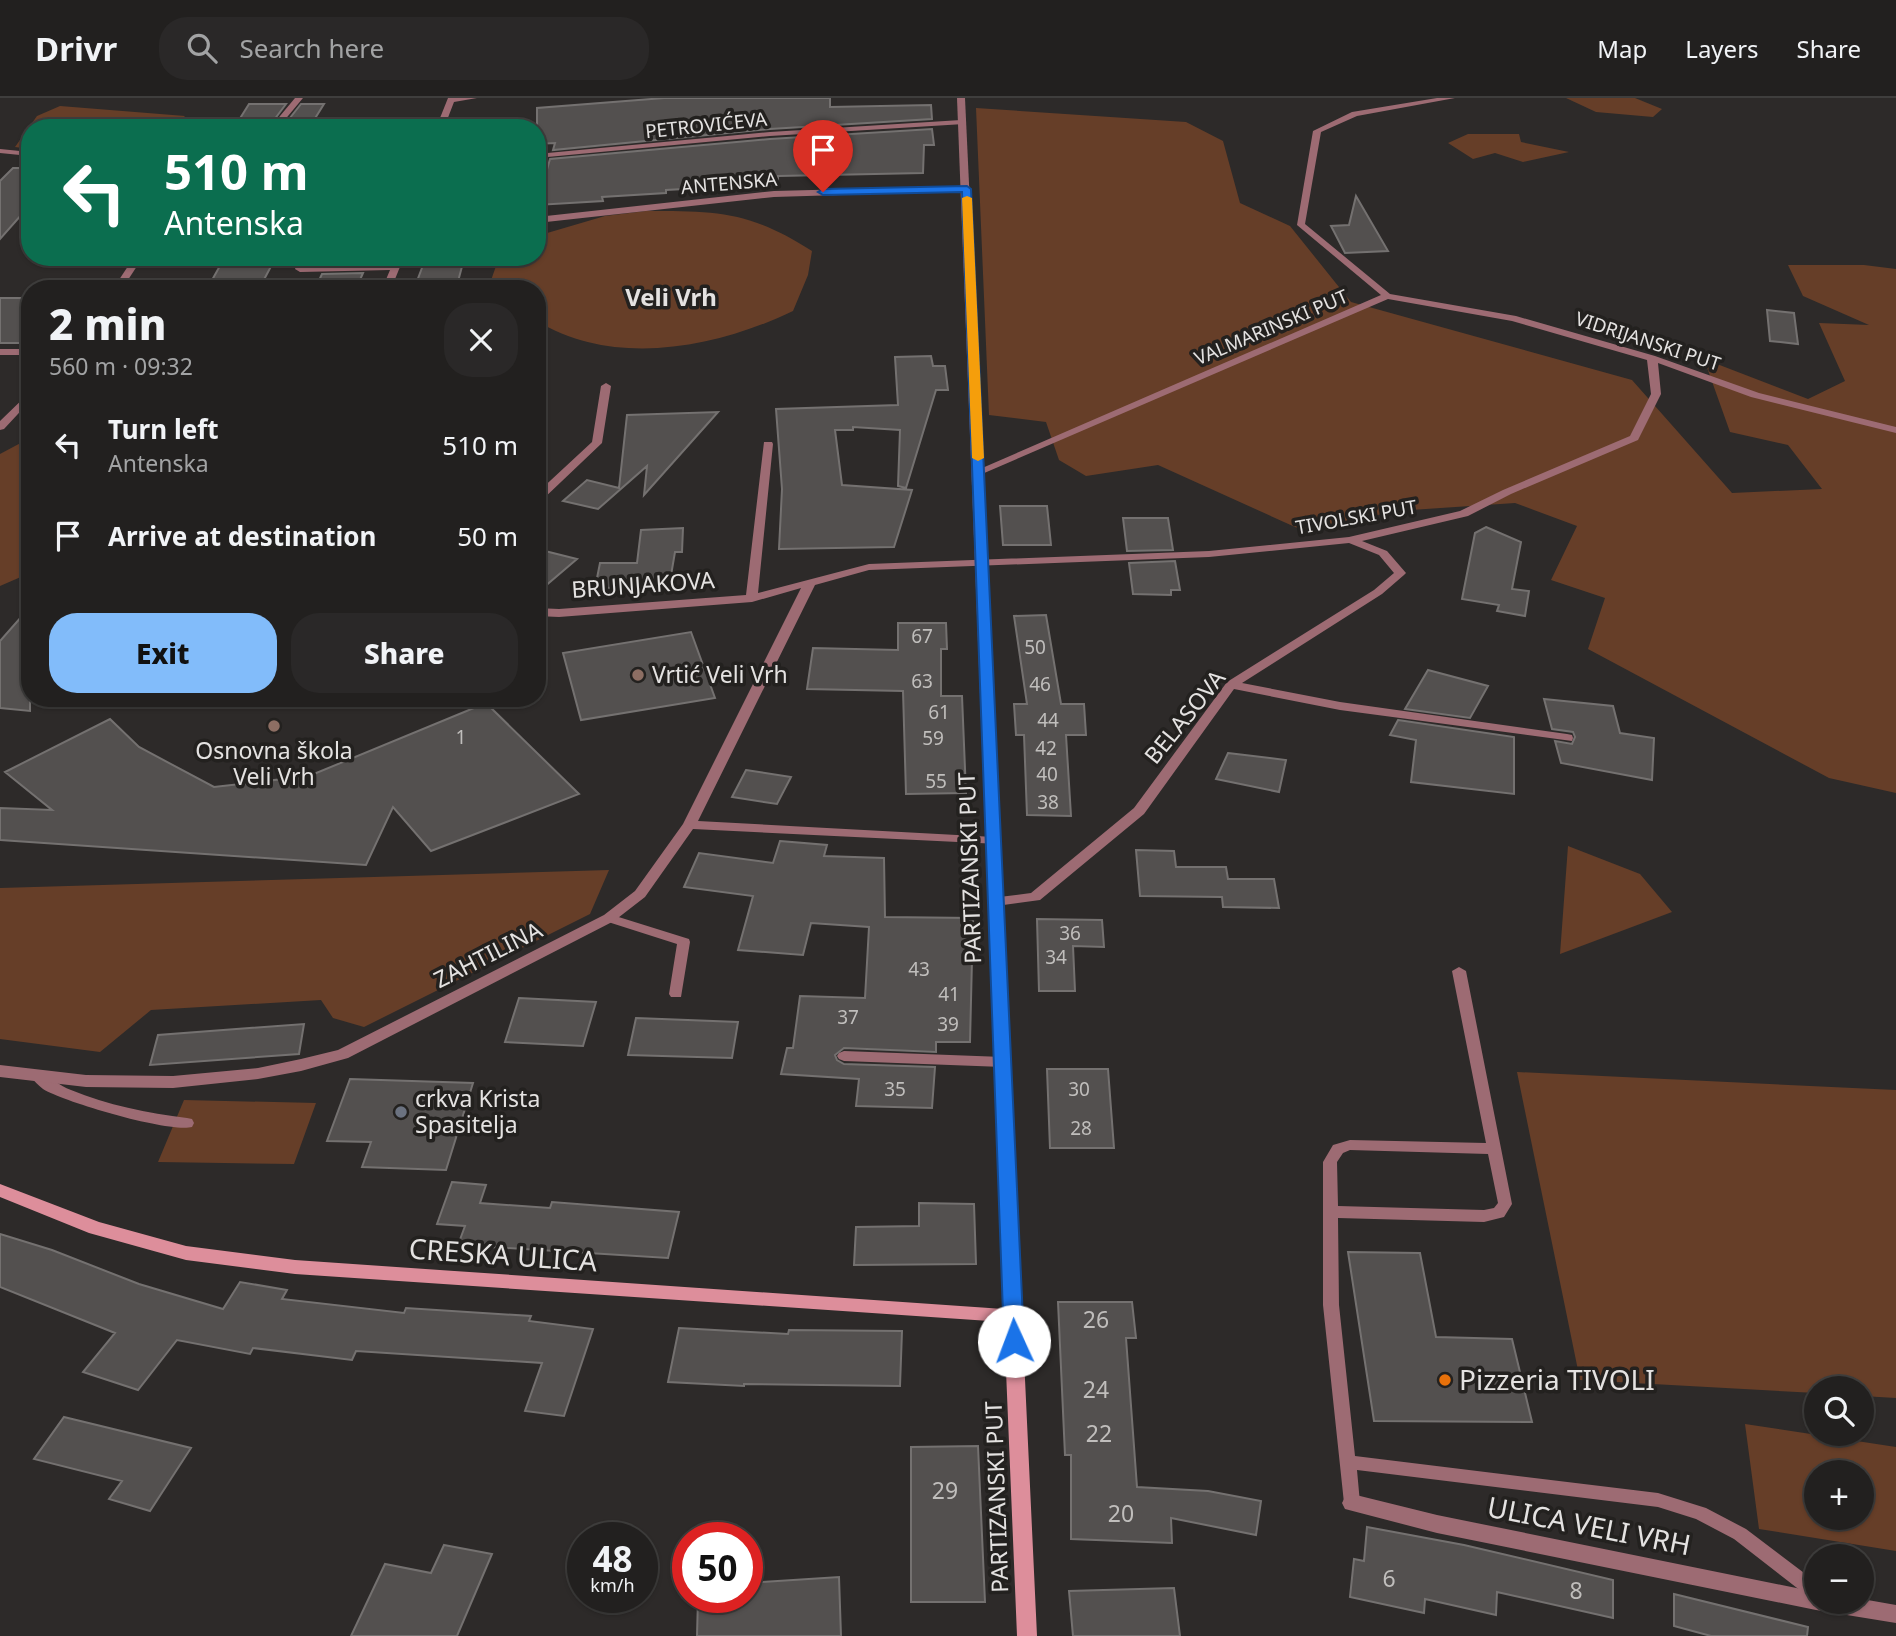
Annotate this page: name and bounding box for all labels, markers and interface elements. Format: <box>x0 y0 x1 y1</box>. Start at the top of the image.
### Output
search box <box>159 17 649 80</box>
text: Drivr <box>35 26 117 71</box>
icon: search <box>183 29 221 67</box>
text: Search here <box>239 30 384 66</box>
text: Map <box>1597 32 1647 65</box>
text: Layers <box>1685 32 1759 65</box>
text: Share <box>1797 32 1861 65</box>
street label: PETROVIĆEVA <box>644 106 769 144</box>
pin <box>793 120 853 192</box>
icon: arrive <box>804 131 842 169</box>
text: 510 m <box>164 138 309 204</box>
icon: left <box>49 147 140 238</box>
street label: ANTENSKA <box>680 166 779 200</box>
text: Antenska <box>164 201 304 244</box>
district label: Veli Vrh <box>625 280 717 313</box>
street label: VALMARINSKI PUT <box>1190 283 1352 371</box>
text: 2 min <box>49 295 166 352</box>
button: close <box>444 303 518 377</box>
street label: VIDRIJANSKI PUT <box>1572 305 1724 377</box>
text: 560 m · 09:32 <box>49 350 193 382</box>
text: Turn left <box>108 411 219 447</box>
icon: left <box>49 426 87 464</box>
text: 510 m <box>442 427 518 463</box>
text: Antenska <box>108 447 209 479</box>
street label: TIVOLSKI PUT <box>1293 493 1419 540</box>
icon: arrive <box>49 517 87 555</box>
text: Arrive at destination <box>108 518 377 554</box>
text: 50 m <box>457 518 518 554</box>
street label: BRUNJAKOVA <box>570 563 716 605</box>
button: Exit <box>49 613 277 693</box>
button: Share <box>291 613 518 693</box>
house number: 67 <box>911 623 933 649</box>
house number: 50 <box>1024 634 1046 660</box>
place label: Vrtić Veli Vrh <box>652 658 788 690</box>
street label: BELASOVA <box>1136 662 1232 770</box>
marker: Vrtić Veli Vrh <box>630 667 646 683</box>
house number: 63 <box>911 668 933 694</box>
house number: 46 <box>1029 671 1051 697</box>
house number: 61 <box>928 699 950 725</box>
house number: 44 <box>1037 707 1059 733</box>
marker: Osnovna škola Veli Vrh <box>266 718 282 734</box>
house number: 1 <box>456 724 466 750</box>
house number: 59 <box>922 725 944 751</box>
place label: Osnovna škola Veli Vrh <box>195 734 353 792</box>
house number: 42 <box>1035 735 1057 761</box>
house number: 40 <box>1036 761 1058 787</box>
house number: 55 <box>925 768 947 794</box>
street label: PARTIZANSKI PUT <box>950 771 988 964</box>
house number: 38 <box>1037 789 1059 815</box>
street label: ZAHTILINA <box>428 913 547 995</box>
house number: 36 <box>1059 920 1081 946</box>
house number: 34 <box>1045 944 1067 970</box>
house number: 43 <box>908 956 930 982</box>
house number: 41 <box>938 981 960 1007</box>
house number: 37 <box>837 1004 859 1030</box>
house number: 39 <box>937 1011 959 1037</box>
house number: 35 <box>884 1076 906 1102</box>
house number: 30 <box>1068 1076 1090 1102</box>
place label: crkva Krista Spasitelja <box>415 1082 540 1140</box>
marker: crkva Krista Spasitelja <box>393 1104 409 1120</box>
house number: 28 <box>1070 1115 1092 1141</box>
street label: CRESKA ULICA <box>408 1228 599 1280</box>
house number: 26 <box>1083 1303 1109 1335</box>
position arrow <box>977 1304 1051 1378</box>
place label: Pizzeria TIVOLI <box>1459 1360 1655 1398</box>
marker: Pizzeria TIVOLI <box>1437 1372 1453 1388</box>
house number: 24 <box>1083 1373 1109 1405</box>
map controls <box>1804 1376 1874 1614</box>
button: search <box>1804 1376 1874 1446</box>
street label: PARTIZANSKI PUT <box>977 1400 1015 1593</box>
house number: 22 <box>1086 1417 1112 1449</box>
button: + <box>1804 1460 1874 1530</box>
house number: 29 <box>932 1474 958 1506</box>
street label: ULICA VELI VRH <box>1484 1487 1694 1563</box>
house number: 20 <box>1108 1497 1134 1529</box>
speed limit sign: 50 <box>672 1522 763 1613</box>
text: 48 <box>592 1535 633 1582</box>
button: − <box>1804 1544 1874 1614</box>
house number: 6 <box>1382 1562 1396 1594</box>
text: km/h <box>590 1573 635 1597</box>
house number: 8 <box>1569 1574 1583 1606</box>

